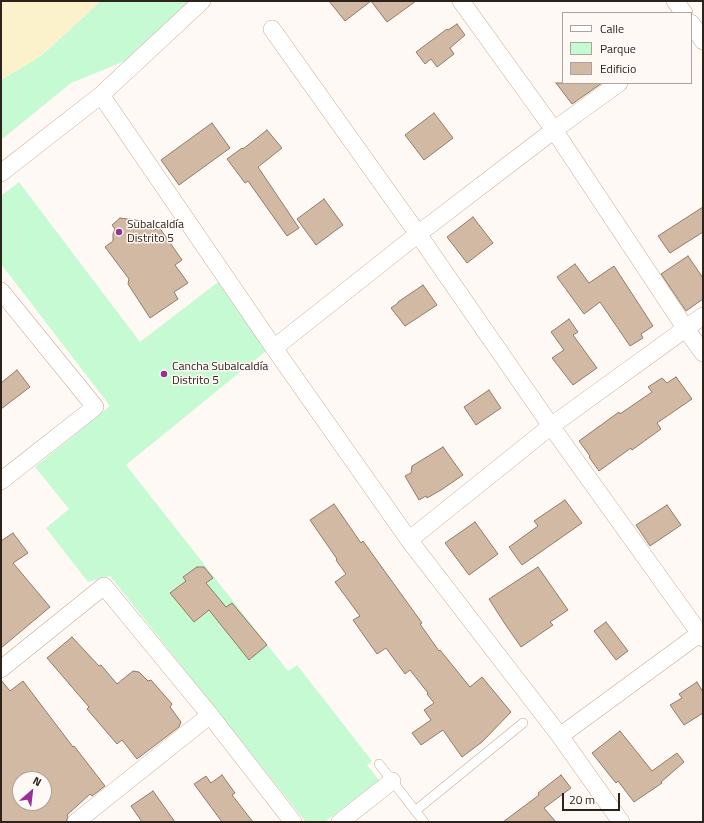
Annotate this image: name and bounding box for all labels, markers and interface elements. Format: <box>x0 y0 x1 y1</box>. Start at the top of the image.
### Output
legend <box>562 12 692 84</box>
text: Calle <box>600 19 624 38</box>
text: Parque <box>600 39 636 58</box>
text: Edificio <box>600 59 636 78</box>
place label: Subalcaldía Distrito 5 <box>127 218 184 246</box>
marker: Subalcaldía Distrito 5 <box>114 227 124 237</box>
place label: Cancha Subalcaldía Distrito 5 <box>172 360 268 388</box>
marker: Cancha Subalcaldía Distrito 5 <box>159 369 169 379</box>
north arrow <box>12 771 52 811</box>
text: N <box>30 772 44 790</box>
scale bar <box>564 785 622 811</box>
text: 20 m <box>569 790 595 809</box>

